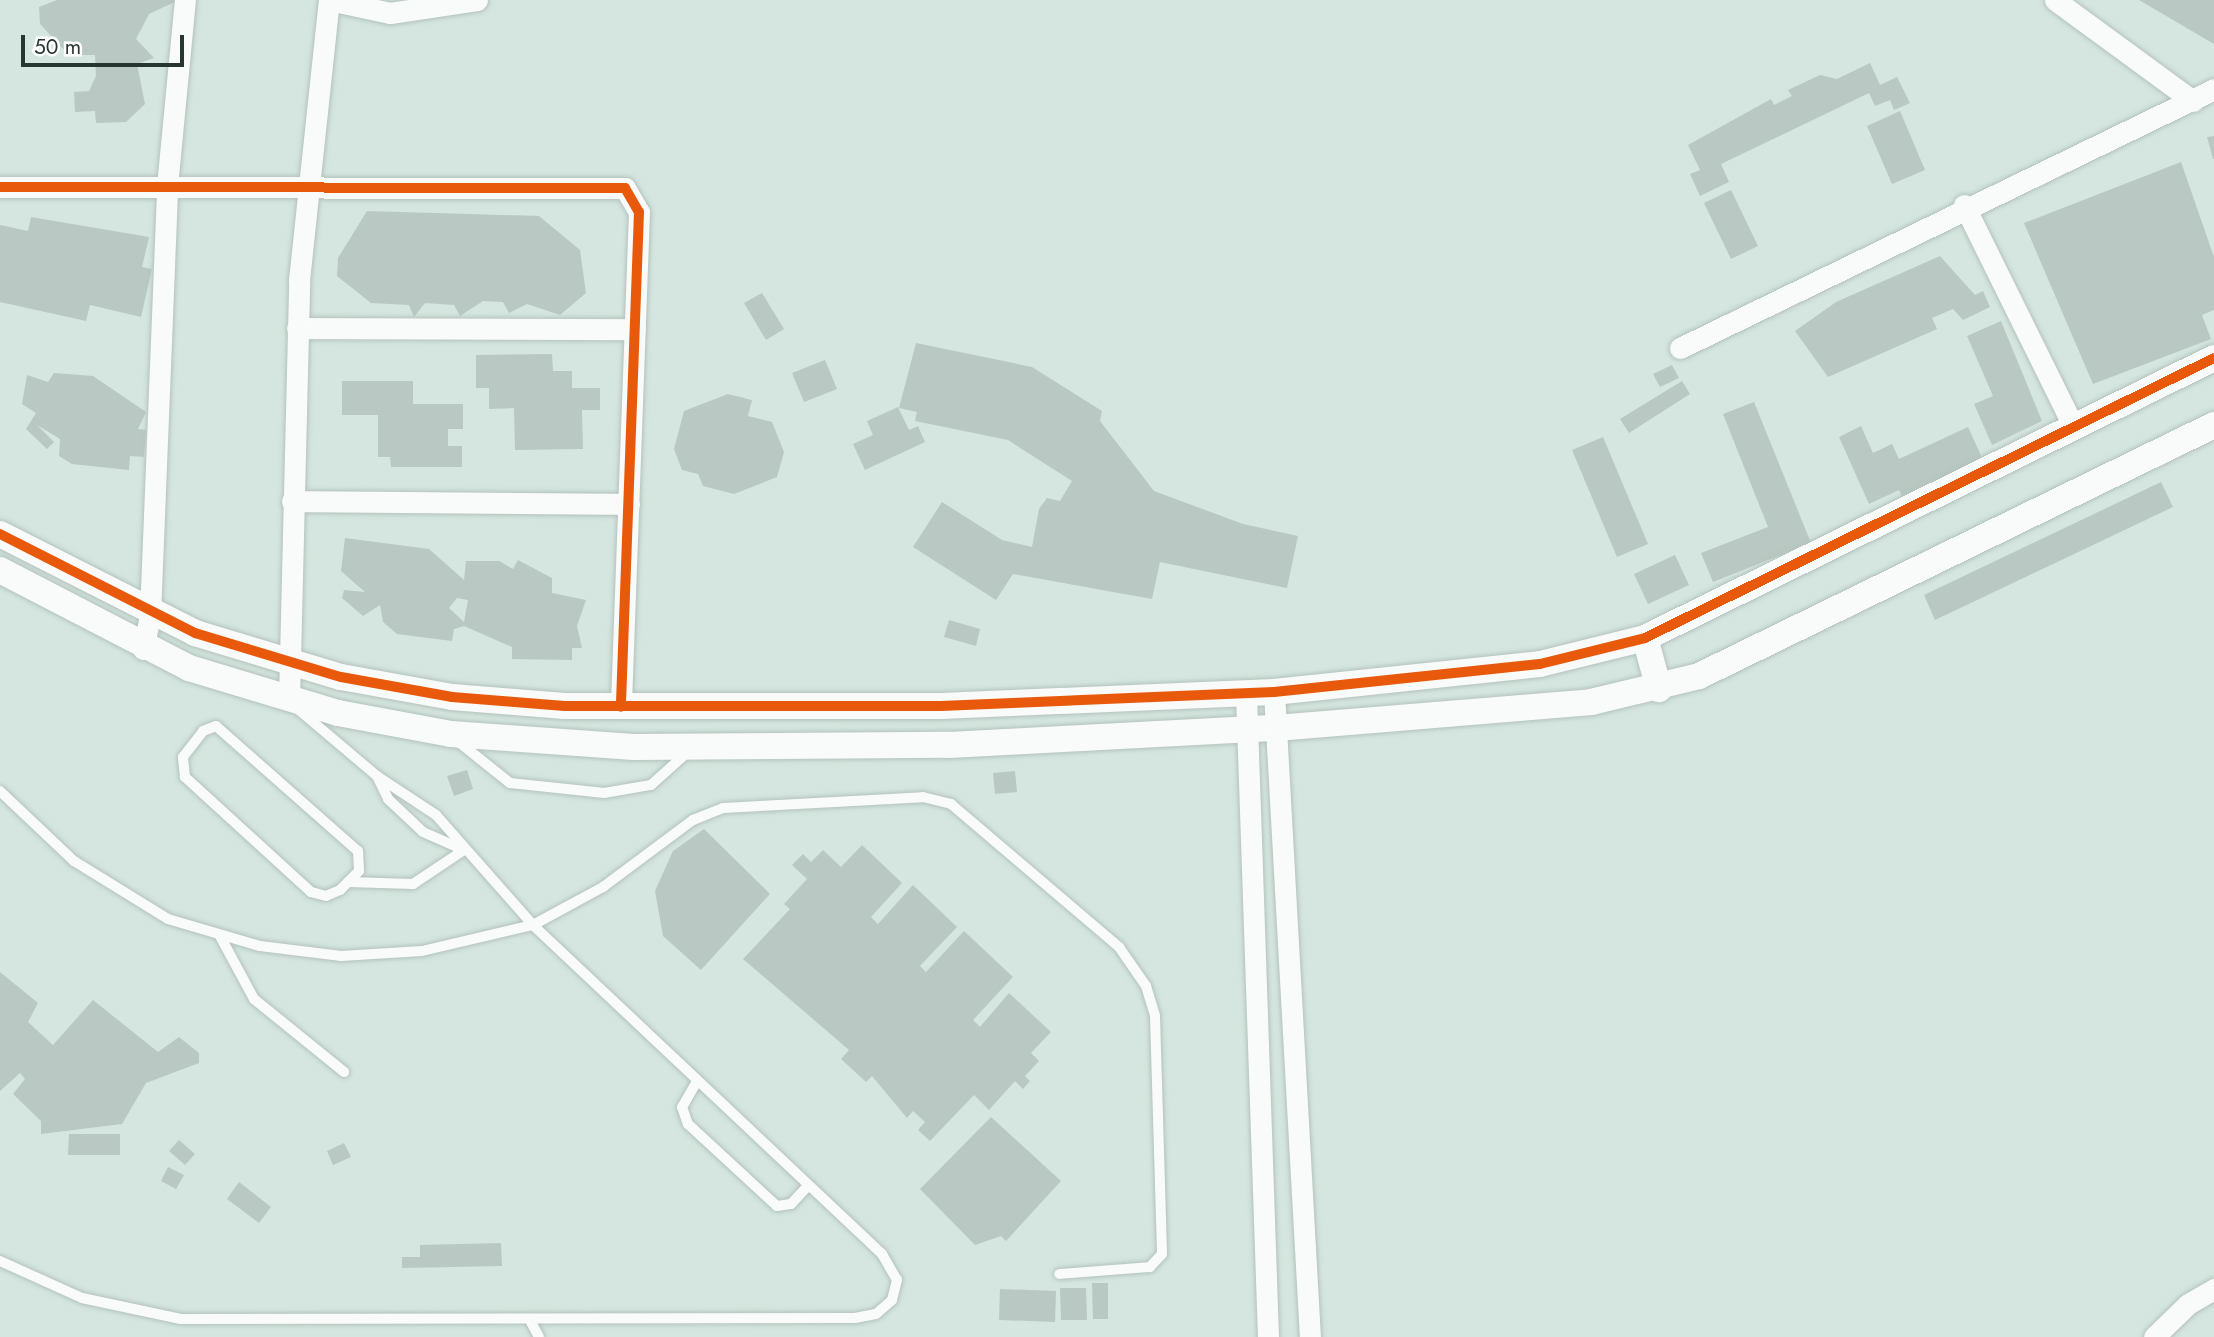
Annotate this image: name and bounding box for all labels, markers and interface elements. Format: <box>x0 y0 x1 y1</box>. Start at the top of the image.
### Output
scale bar <box>24 21 187 65</box>
text: 50 m <box>34 32 81 62</box>

